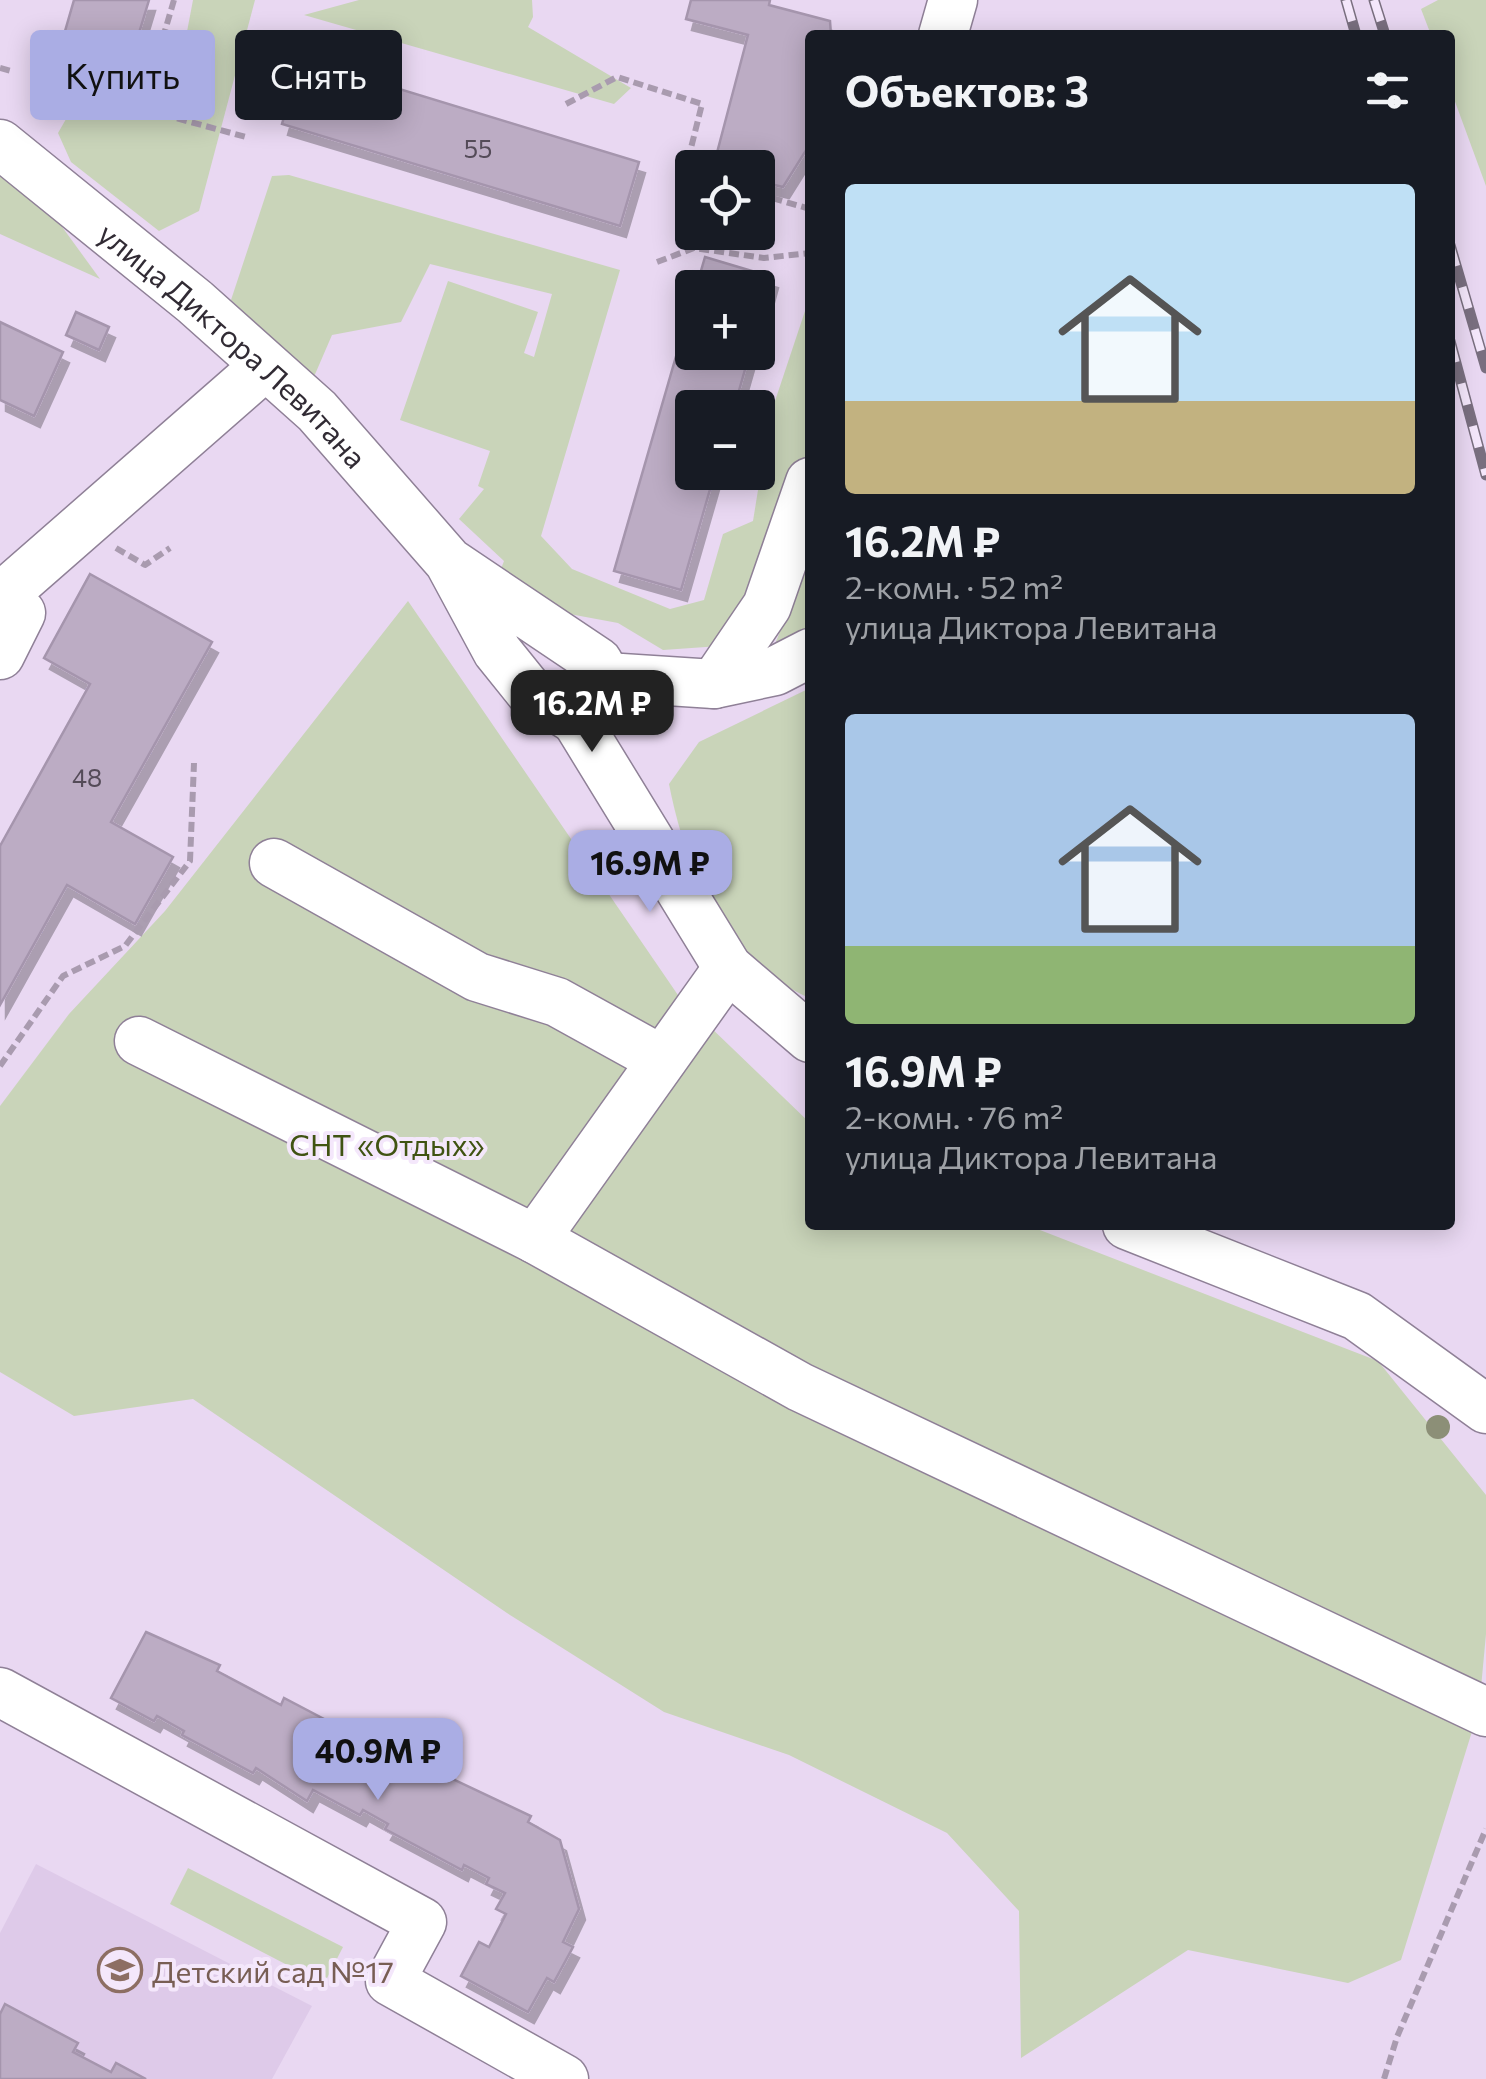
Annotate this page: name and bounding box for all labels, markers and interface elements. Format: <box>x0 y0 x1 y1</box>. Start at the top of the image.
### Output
chip: Купить <box>30 30 215 120</box>
chip: Снять <box>235 30 402 120</box>
icon: filters <box>1360 63 1415 118</box>
text: Объектов: 3 <box>845 64 1089 116</box>
house number: 55 <box>464 133 492 163</box>
map controls <box>675 150 775 490</box>
button: locate <box>675 150 775 250</box>
street label: улица Диктора Левитана <box>92 214 376 474</box>
icon: home <box>1040 249 1220 429</box>
button: + <box>675 270 775 370</box>
button: − <box>675 390 775 490</box>
text: 16.2M ₽ <box>845 514 1001 566</box>
text: 2-комн. · 52 m² <box>845 566 1063 606</box>
text: улица Диктора Левитана <box>845 606 1217 646</box>
pin: 16.2M ₽ <box>500 670 684 755</box>
text: 16.2M ₽ <box>533 682 651 722</box>
house number: 48 <box>72 762 102 792</box>
icon: home <box>1040 779 1220 959</box>
pin: 16.9M ₽ <box>558 830 742 915</box>
text: 16.9M ₽ <box>590 842 710 882</box>
text: 16.9M ₽ <box>845 1044 1002 1096</box>
text: 2-комн. · 76 m² <box>845 1096 1063 1136</box>
park label: СНТ «Отдых» <box>289 1125 485 1162</box>
text: улица Диктора Левитана <box>845 1136 1217 1176</box>
pin: 40.9M ₽ <box>286 1718 470 1803</box>
text: 40.9M ₽ <box>315 1730 441 1770</box>
school or university icon: Детский сад №17 <box>97 1947 143 1993</box>
place label: Детский сад №17 <box>152 1952 394 1989</box>

